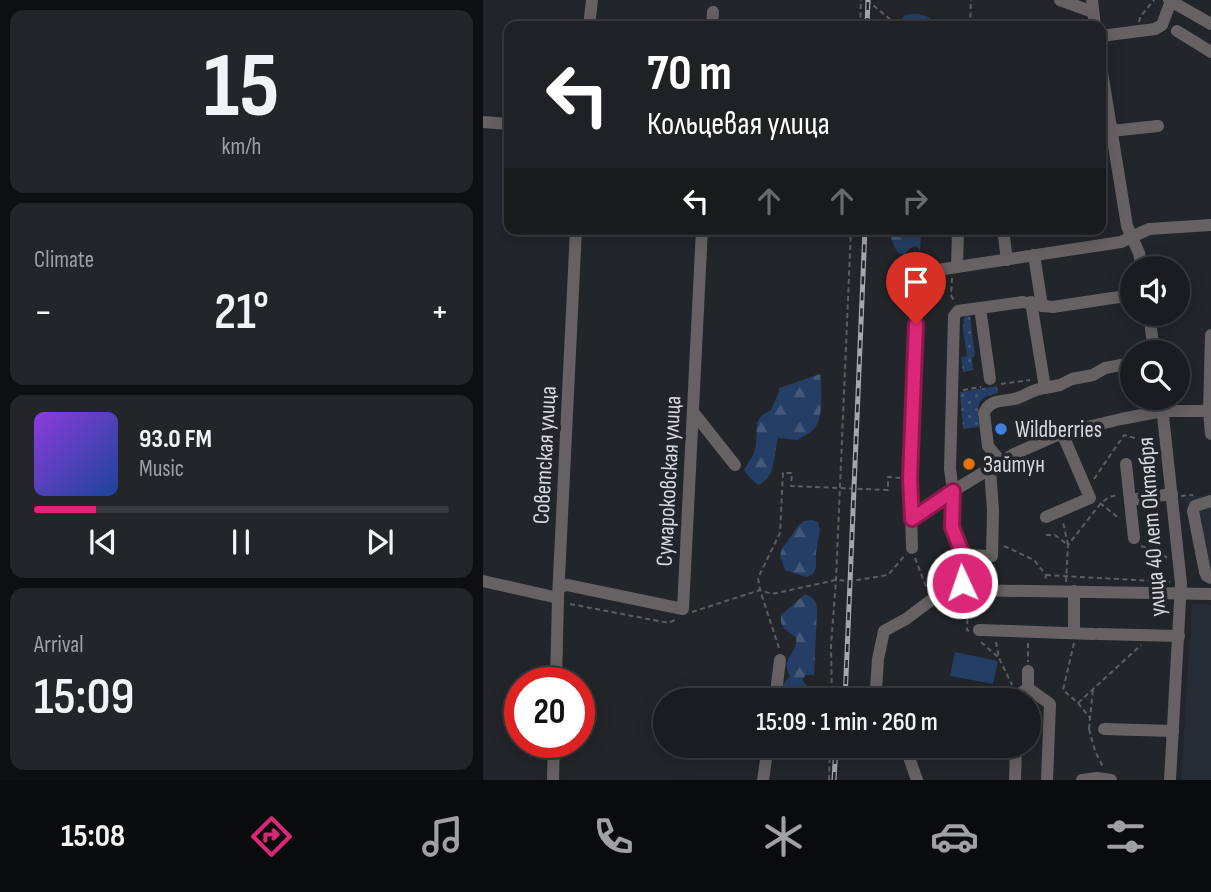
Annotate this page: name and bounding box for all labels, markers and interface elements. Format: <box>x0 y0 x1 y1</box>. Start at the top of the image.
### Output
text: 15 <box>204 33 279 142</box>
text: 70 m <box>647 45 732 104</box>
icon: left <box>532 49 623 140</box>
text: Кольцевая улица <box>647 105 830 144</box>
text: km/h <box>222 133 261 161</box>
icon: left <box>677 182 715 220</box>
icon: ahead <box>750 182 788 220</box>
icon: ahead <box>823 182 861 220</box>
icon: right <box>896 182 934 220</box>
text: Climate <box>34 246 94 274</box>
pin <box>886 252 946 324</box>
map controls <box>1120 256 1190 410</box>
button: sound <box>1120 256 1190 326</box>
icon: arrive <box>897 263 935 301</box>
text: 21° <box>214 281 269 344</box>
text: − <box>34 290 53 335</box>
text: + <box>430 290 449 335</box>
button: search <box>1120 340 1190 410</box>
street label: Советская улица <box>527 385 563 525</box>
street label: Сумароковская улица <box>651 395 687 567</box>
place label: Wildberries <box>1015 416 1102 444</box>
marker: Wildberries <box>993 421 1009 437</box>
text: 93.0 FM <box>139 424 212 455</box>
street label: улица 40 лет Октября <box>1132 436 1172 618</box>
place label: Зайтун <box>983 451 1045 479</box>
text: Music <box>139 455 184 483</box>
marker: Зайтун <box>961 456 977 472</box>
icon: previous <box>84 523 122 561</box>
icon: pause <box>222 523 260 561</box>
icon: next <box>361 523 399 561</box>
position arrow <box>925 546 999 620</box>
text: Arrival <box>34 631 83 659</box>
text: 15:09 <box>34 666 134 729</box>
speed limit sign: 20 <box>504 667 595 758</box>
text: 15:09 · 1 min · 260 m <box>756 707 938 738</box>
icon: directions <box>247 812 296 861</box>
icon: music <box>418 812 467 861</box>
icon: phone <box>589 812 638 861</box>
icon: climate <box>759 812 808 861</box>
icon: car <box>930 812 979 861</box>
icon: filters <box>1101 812 1150 861</box>
text: 15:08 <box>61 817 125 856</box>

